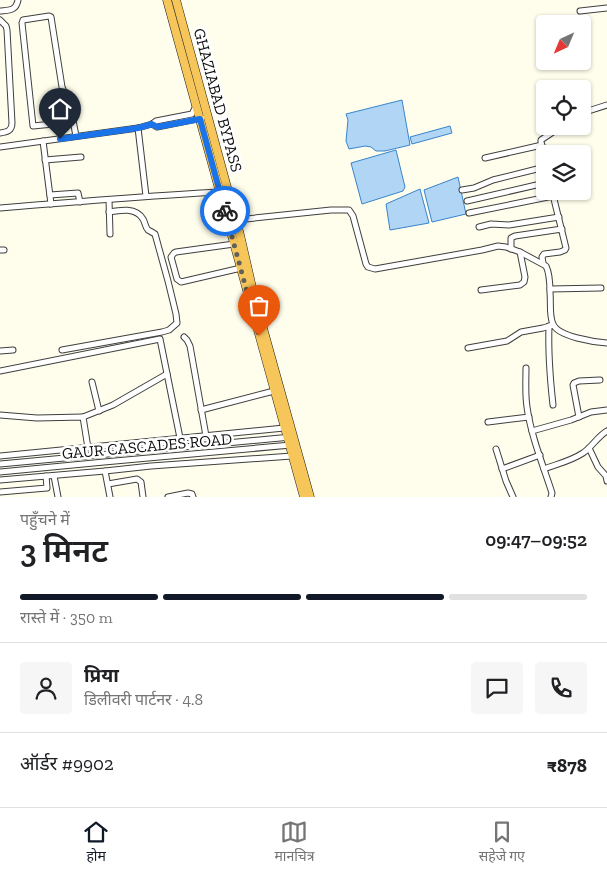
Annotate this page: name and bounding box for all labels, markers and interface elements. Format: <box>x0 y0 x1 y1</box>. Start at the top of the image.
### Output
north arrow <box>536 15 591 70</box>
map controls <box>536 15 591 200</box>
street label: GHAZIABAD BYPASS <box>190 26 246 174</box>
button: locate <box>536 80 591 135</box>
pin <box>39 88 81 139</box>
icon: home <box>46 95 74 123</box>
button: layers <box>536 145 591 200</box>
courier <box>200 186 250 236</box>
icon: bike <box>211 197 239 225</box>
pin <box>238 285 280 336</box>
icon: bag <box>245 292 273 320</box>
street label: GAUR CASCADES ROAD <box>61 429 233 463</box>
text: पहुँचने में <box>20 510 70 529</box>
text: 09:47–09:52 <box>485 528 587 551</box>
text: 3 मिनट <box>20 532 108 570</box>
text: रास्ते में · 350 m <box>20 608 113 627</box>
button: person <box>20 662 72 714</box>
button: chat <box>471 662 523 714</box>
button: phone <box>535 662 587 714</box>
text: प्रिया <box>84 664 119 687</box>
text: डिलीवरी पार्टनर · 4.8 <box>84 690 203 709</box>
text: ऑर्डर #9902 <box>20 752 114 775</box>
text: ₹878 <box>547 754 587 777</box>
tab: होम <box>82 818 110 867</box>
tab: मानचित्र <box>274 818 314 867</box>
tab: सहेजे गए <box>479 818 525 867</box>

